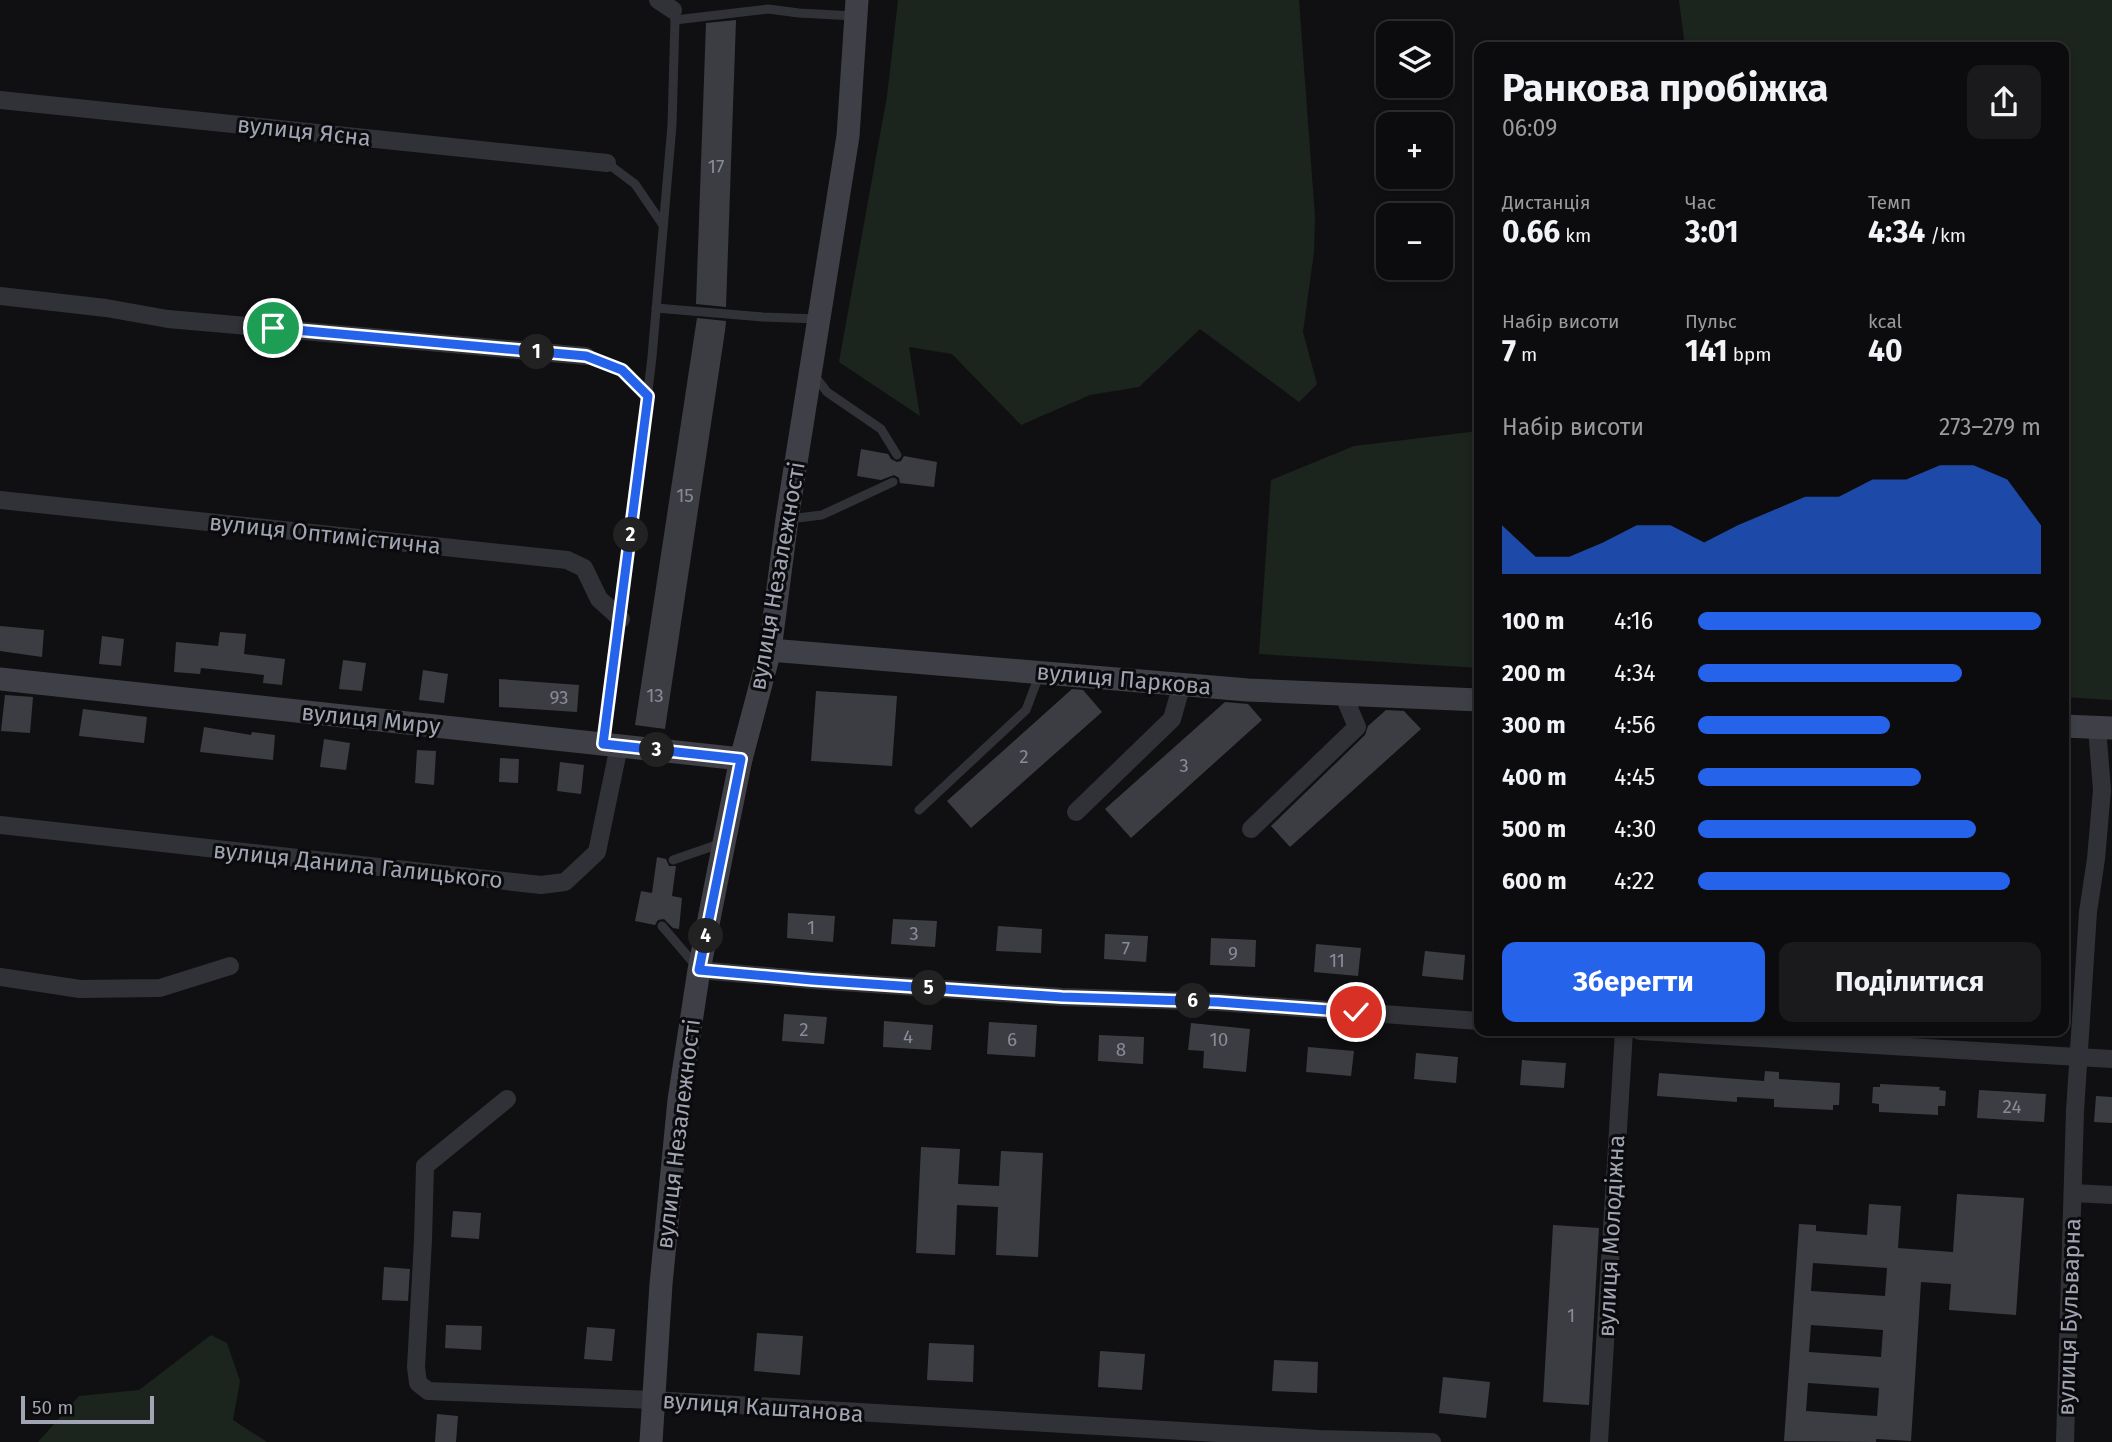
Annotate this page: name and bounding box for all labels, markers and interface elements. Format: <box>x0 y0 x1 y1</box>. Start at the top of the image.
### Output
map controls <box>1376 21 1453 280</box>
button: layers <box>1376 21 1453 98</box>
text: Ранкова пробіжка <box>1502 65 1828 111</box>
button: share <box>1967 65 2041 139</box>
street label: вулиця Ясна <box>236 110 372 152</box>
button: + <box>1376 112 1453 189</box>
text: 06:09 <box>1502 114 1557 142</box>
house number: 17 <box>708 155 724 178</box>
text: Дистанція <box>1502 191 1590 214</box>
text: Час <box>1685 191 1716 214</box>
text: Темп <box>1868 191 1911 214</box>
button: − <box>1376 203 1453 280</box>
text: 0.66 <box>1502 214 1560 250</box>
text: 3:01 <box>1685 214 1739 250</box>
text: 4:34 <box>1868 214 1925 250</box>
text: km <box>1560 224 1591 247</box>
text: /km <box>1925 224 1966 247</box>
pin <box>243 298 303 358</box>
icon: arrive <box>254 309 292 347</box>
text: Набір висоти <box>1502 310 1619 333</box>
text: Пульс <box>1685 310 1737 333</box>
text: kcal <box>1868 310 1902 333</box>
text: 7 <box>1502 333 1516 369</box>
text: 141 <box>1685 333 1728 369</box>
text: 40 <box>1868 333 1903 369</box>
pin: 1 <box>520 334 554 370</box>
text: 1 <box>532 340 541 363</box>
text: m <box>1516 343 1537 366</box>
text: bpm <box>1728 343 1772 366</box>
text: Набір висоти <box>1502 413 1644 441</box>
text: 273–279 m <box>1939 413 2041 441</box>
street label: вулиця Незалежності <box>743 460 811 692</box>
house number: 15 <box>676 484 694 507</box>
street label: вулиця Оптимістична <box>208 508 442 560</box>
pin: 2 <box>614 518 648 552</box>
text: 2 <box>626 523 635 546</box>
text: 100 m <box>1502 607 1564 635</box>
text: 4:16 <box>1614 607 1653 635</box>
street label: вулиця Паркова <box>1036 657 1212 701</box>
text: 200 m <box>1502 659 1566 687</box>
text: 4:34 <box>1614 659 1656 687</box>
house number: 13 <box>646 684 664 707</box>
house number: 93 <box>549 686 569 709</box>
street label: вулиця Миру <box>300 698 443 740</box>
text: 300 m <box>1502 711 1566 739</box>
text: 4:56 <box>1614 711 1656 739</box>
pin: 3 <box>640 732 674 768</box>
text: 3 <box>652 738 661 761</box>
house number: 2 <box>1019 745 1029 768</box>
house number: 3 <box>1179 754 1189 777</box>
text: 400 m <box>1502 763 1567 791</box>
text: 4:45 <box>1614 763 1655 791</box>
text: 500 m <box>1502 815 1566 843</box>
text: 4:30 <box>1614 815 1656 843</box>
street label: вулиця Данила Галицького <box>212 836 504 894</box>
text: 600 m <box>1502 867 1567 895</box>
text: 4:22 <box>1614 867 1655 895</box>
house number: 1 <box>807 916 815 939</box>
pin: 4 <box>688 918 724 954</box>
house number: 3 <box>909 922 919 945</box>
text: 4 <box>700 924 711 947</box>
house number: 7 <box>1122 937 1130 960</box>
house number: 9 <box>1228 942 1238 965</box>
button: Зберегти <box>1502 942 1765 1022</box>
button: Поділитися <box>1779 942 2041 1022</box>
house number: 11 <box>1329 949 1345 972</box>
pin: 5 <box>912 970 946 1006</box>
text: 5 <box>923 976 934 999</box>
pin <box>1326 982 1386 1042</box>
pin: 6 <box>1176 984 1210 1018</box>
text: 6 <box>1187 989 1198 1012</box>
icon: check <box>1337 993 1375 1031</box>
street label: вулиця Незалежності <box>650 1017 706 1251</box>
house number: 2 <box>799 1018 809 1041</box>
house number: 4 <box>903 1025 913 1048</box>
house number: 6 <box>1007 1028 1017 1051</box>
house number: 10 <box>1210 1028 1228 1051</box>
house number: 8 <box>1116 1038 1126 1061</box>
house number: 24 <box>2002 1095 2022 1118</box>
street label: вулиця Молодіжна <box>1592 1134 1630 1338</box>
street label: вулиця Бульварна <box>2052 1218 2086 1416</box>
house number: 1 <box>1567 1304 1575 1327</box>
street label: вулиця Каштанова <box>662 1386 864 1428</box>
scale bar <box>21 1393 154 1425</box>
text: 50 m <box>32 1396 73 1419</box>

